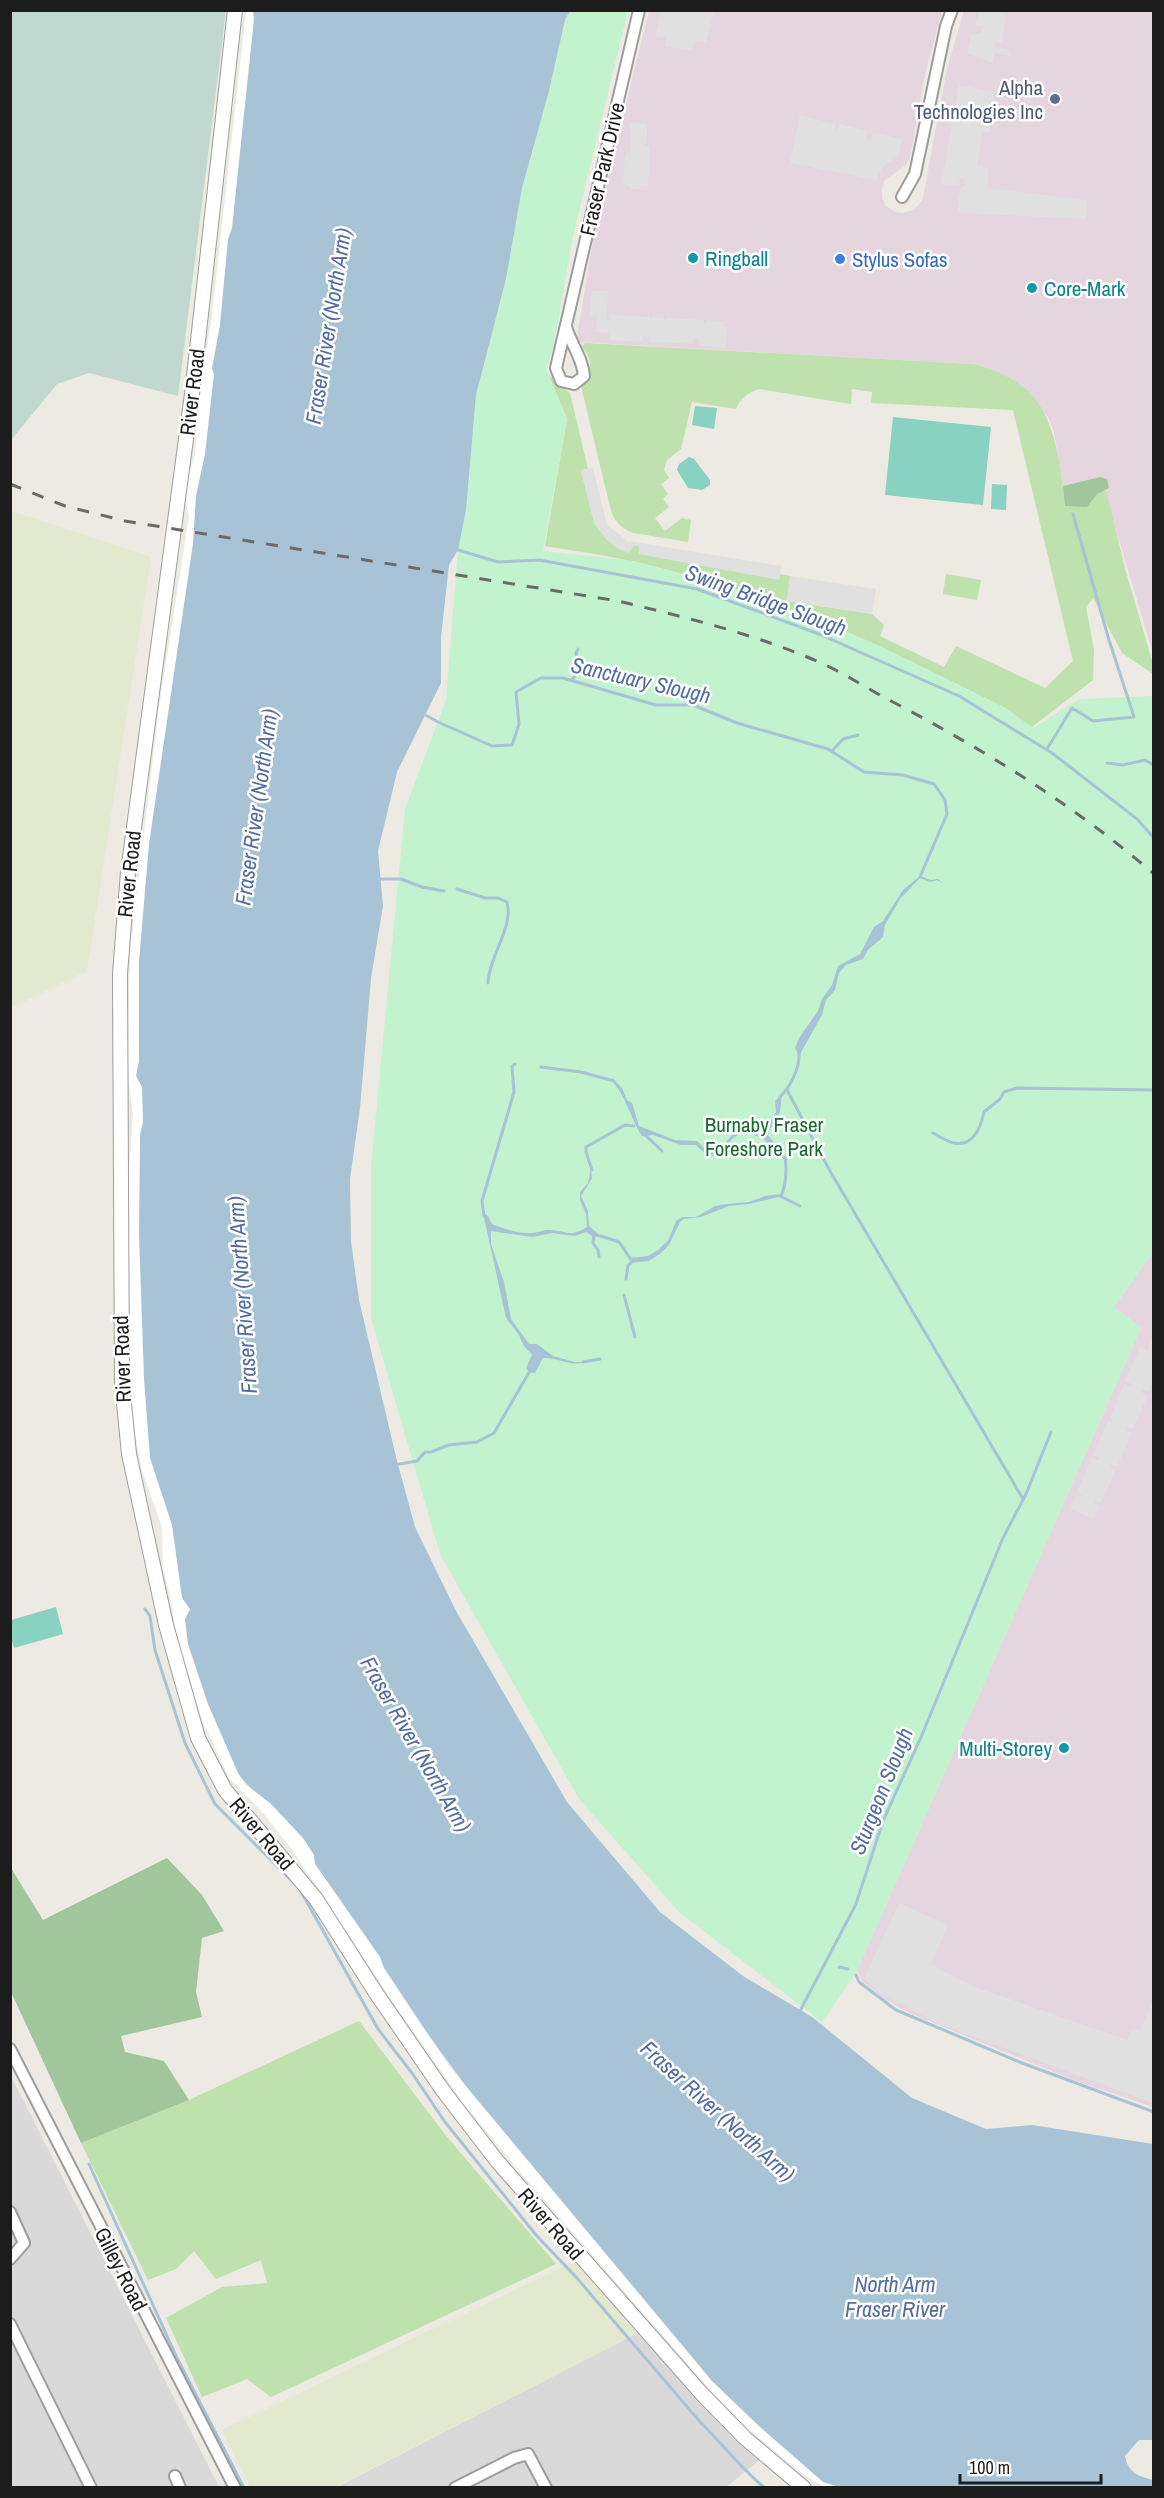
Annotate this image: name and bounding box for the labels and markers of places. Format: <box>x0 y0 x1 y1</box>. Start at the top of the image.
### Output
place label: Alpha Technologies Inc <box>914 73 1043 126</box>
marker: Alpha Technologies Inc <box>1048 92 1062 106</box>
place label: Ringball <box>705 244 768 273</box>
place label: Stylus Sofas <box>852 245 948 274</box>
marker: Ringball <box>686 251 700 265</box>
marker: Stylus Sofas <box>833 252 847 266</box>
place label: Core-Mark <box>1044 274 1126 303</box>
marker: Core-Mark <box>1025 281 1039 295</box>
place label: Multi-Storey <box>959 1734 1052 1763</box>
marker: Multi-Storey <box>1057 1741 1071 1755</box>

